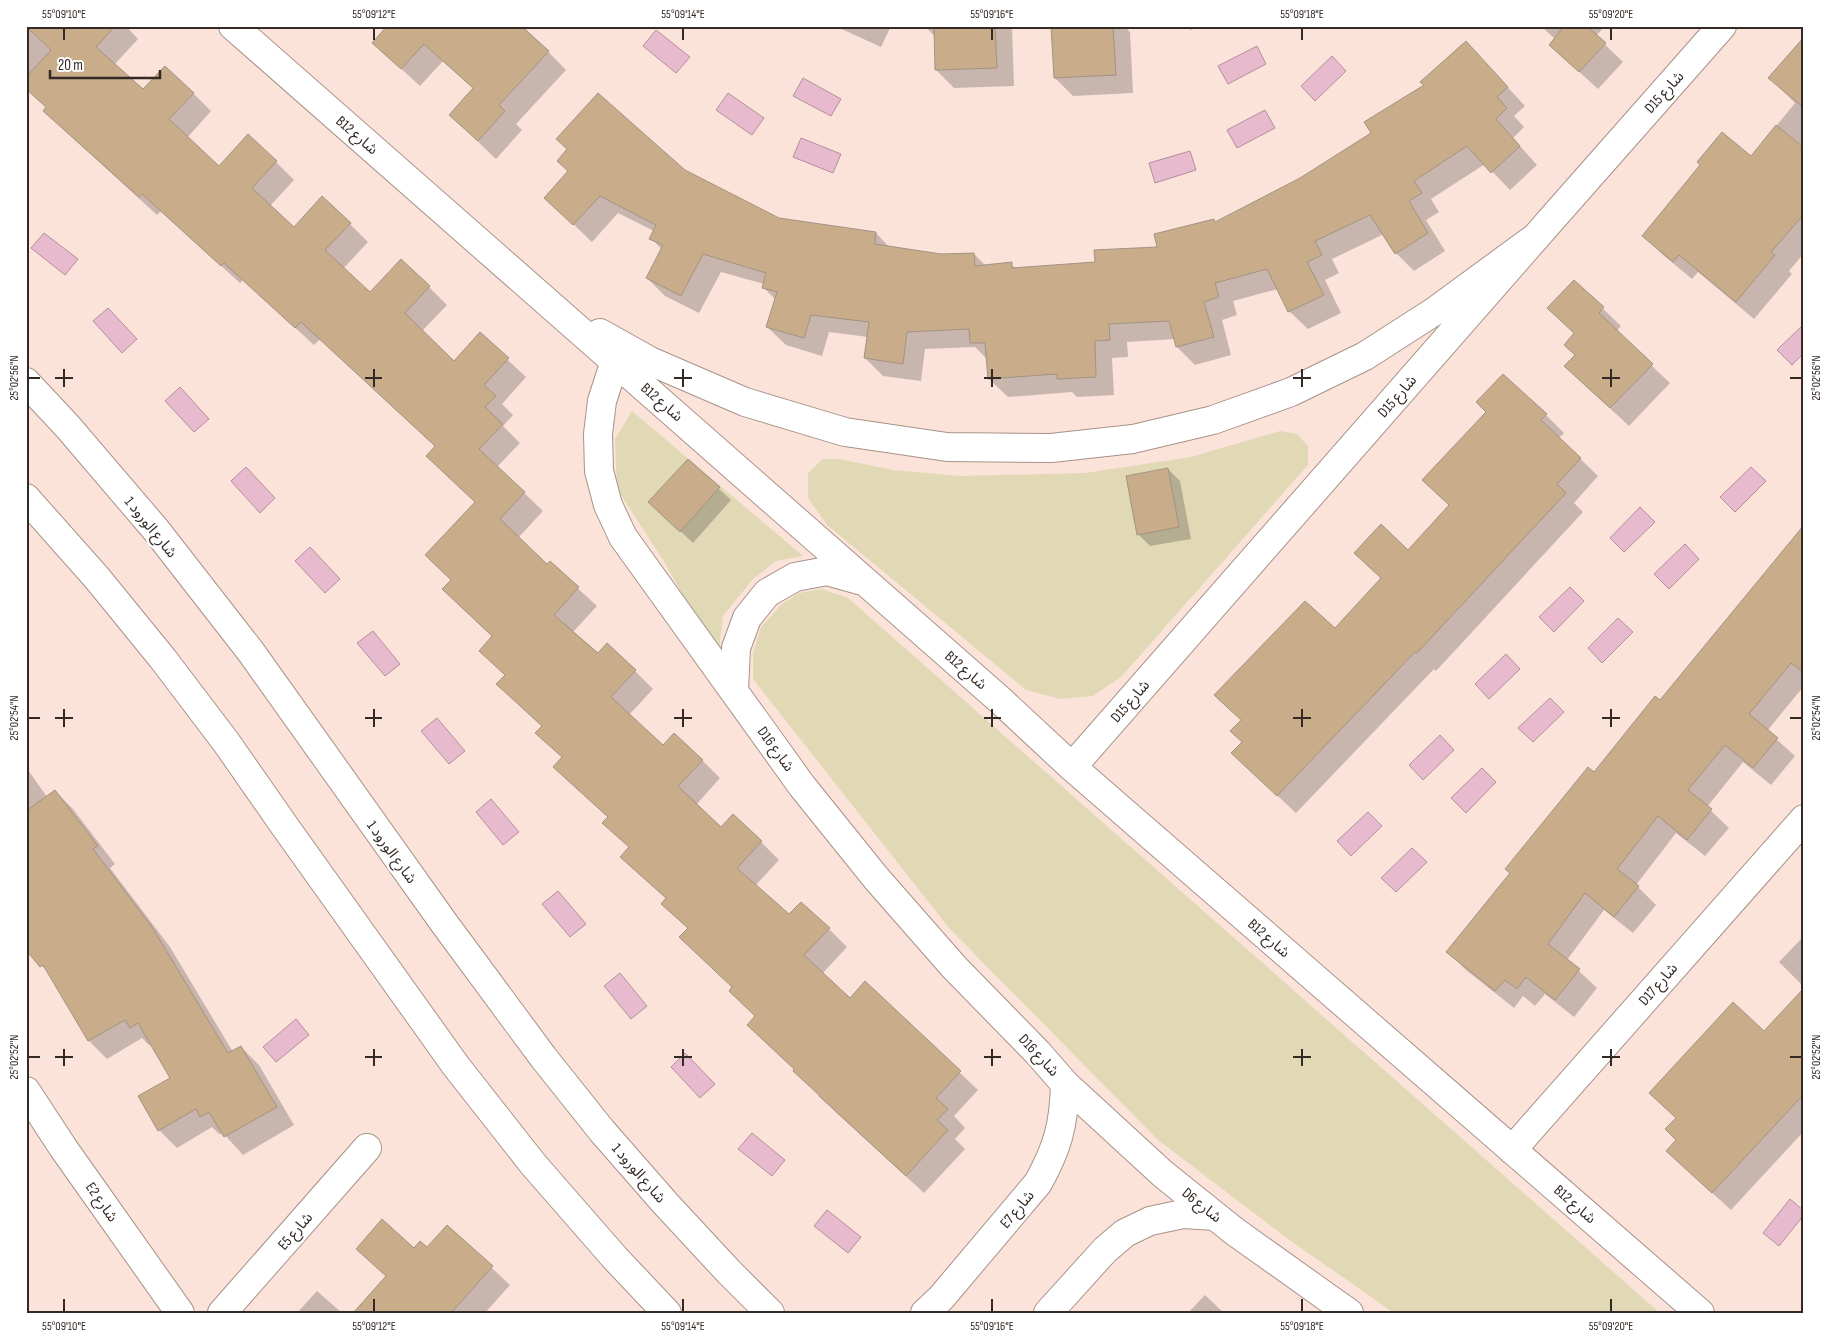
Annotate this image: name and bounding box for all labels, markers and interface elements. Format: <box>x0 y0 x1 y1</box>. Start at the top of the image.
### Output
text: 55°09'10"E <box>42 7 86 22</box>
text: 55°09'12"E <box>352 7 396 22</box>
text: 55°09'14"E <box>661 7 705 22</box>
text: 55°09'16"E <box>970 7 1014 22</box>
text: 55°09'18"E <box>1280 7 1324 22</box>
text: 55°09'20"E <box>1589 7 1633 22</box>
scale bar <box>50 48 160 80</box>
text: 20 m <box>58 56 83 75</box>
street label: D15 شارع <box>1640 67 1690 119</box>
street label: B12 شارع <box>330 112 382 161</box>
text: 25°02'56"N <box>7 355 22 401</box>
text: 25°02'56"N <box>1809 355 1824 401</box>
street label: D15 شارع <box>1374 371 1423 423</box>
street label: B12 شارع <box>635 379 687 428</box>
street label: شارع الورود 1 <box>119 493 181 563</box>
street label: B12 شارع <box>939 647 991 696</box>
street label: D15 شارع <box>1107 676 1156 728</box>
text: 25°02'54"N <box>7 695 22 741</box>
text: 25°02'54"N <box>1809 695 1824 741</box>
street label: D16 شارع <box>751 723 798 777</box>
street label: شارع الورود 1 <box>361 817 421 889</box>
street label: B12 شارع <box>1242 915 1294 964</box>
street label: D17 شارع <box>1635 959 1684 1011</box>
street label: D16 شارع <box>1013 1030 1063 1082</box>
text: 25°02'52"N <box>7 1035 22 1079</box>
text: 25°02'52"N <box>1809 1035 1824 1079</box>
street label: شارع الورود 1 <box>606 1139 670 1209</box>
street label: E2 شارع <box>80 1179 122 1227</box>
street label: B12 شارع <box>1548 1181 1600 1230</box>
street label: D6 شارع <box>1177 1184 1226 1229</box>
street label: E7 شارع <box>996 1186 1040 1234</box>
street label: E5 شارع <box>274 1208 319 1255</box>
text: 55°09'10"E <box>42 1319 86 1334</box>
text: 55°09'12"E <box>352 1319 396 1334</box>
text: 55°09'14"E <box>661 1319 705 1334</box>
text: 55°09'16"E <box>970 1319 1014 1334</box>
text: 55°09'18"E <box>1280 1319 1324 1334</box>
text: 55°09'20"E <box>1589 1319 1633 1334</box>

